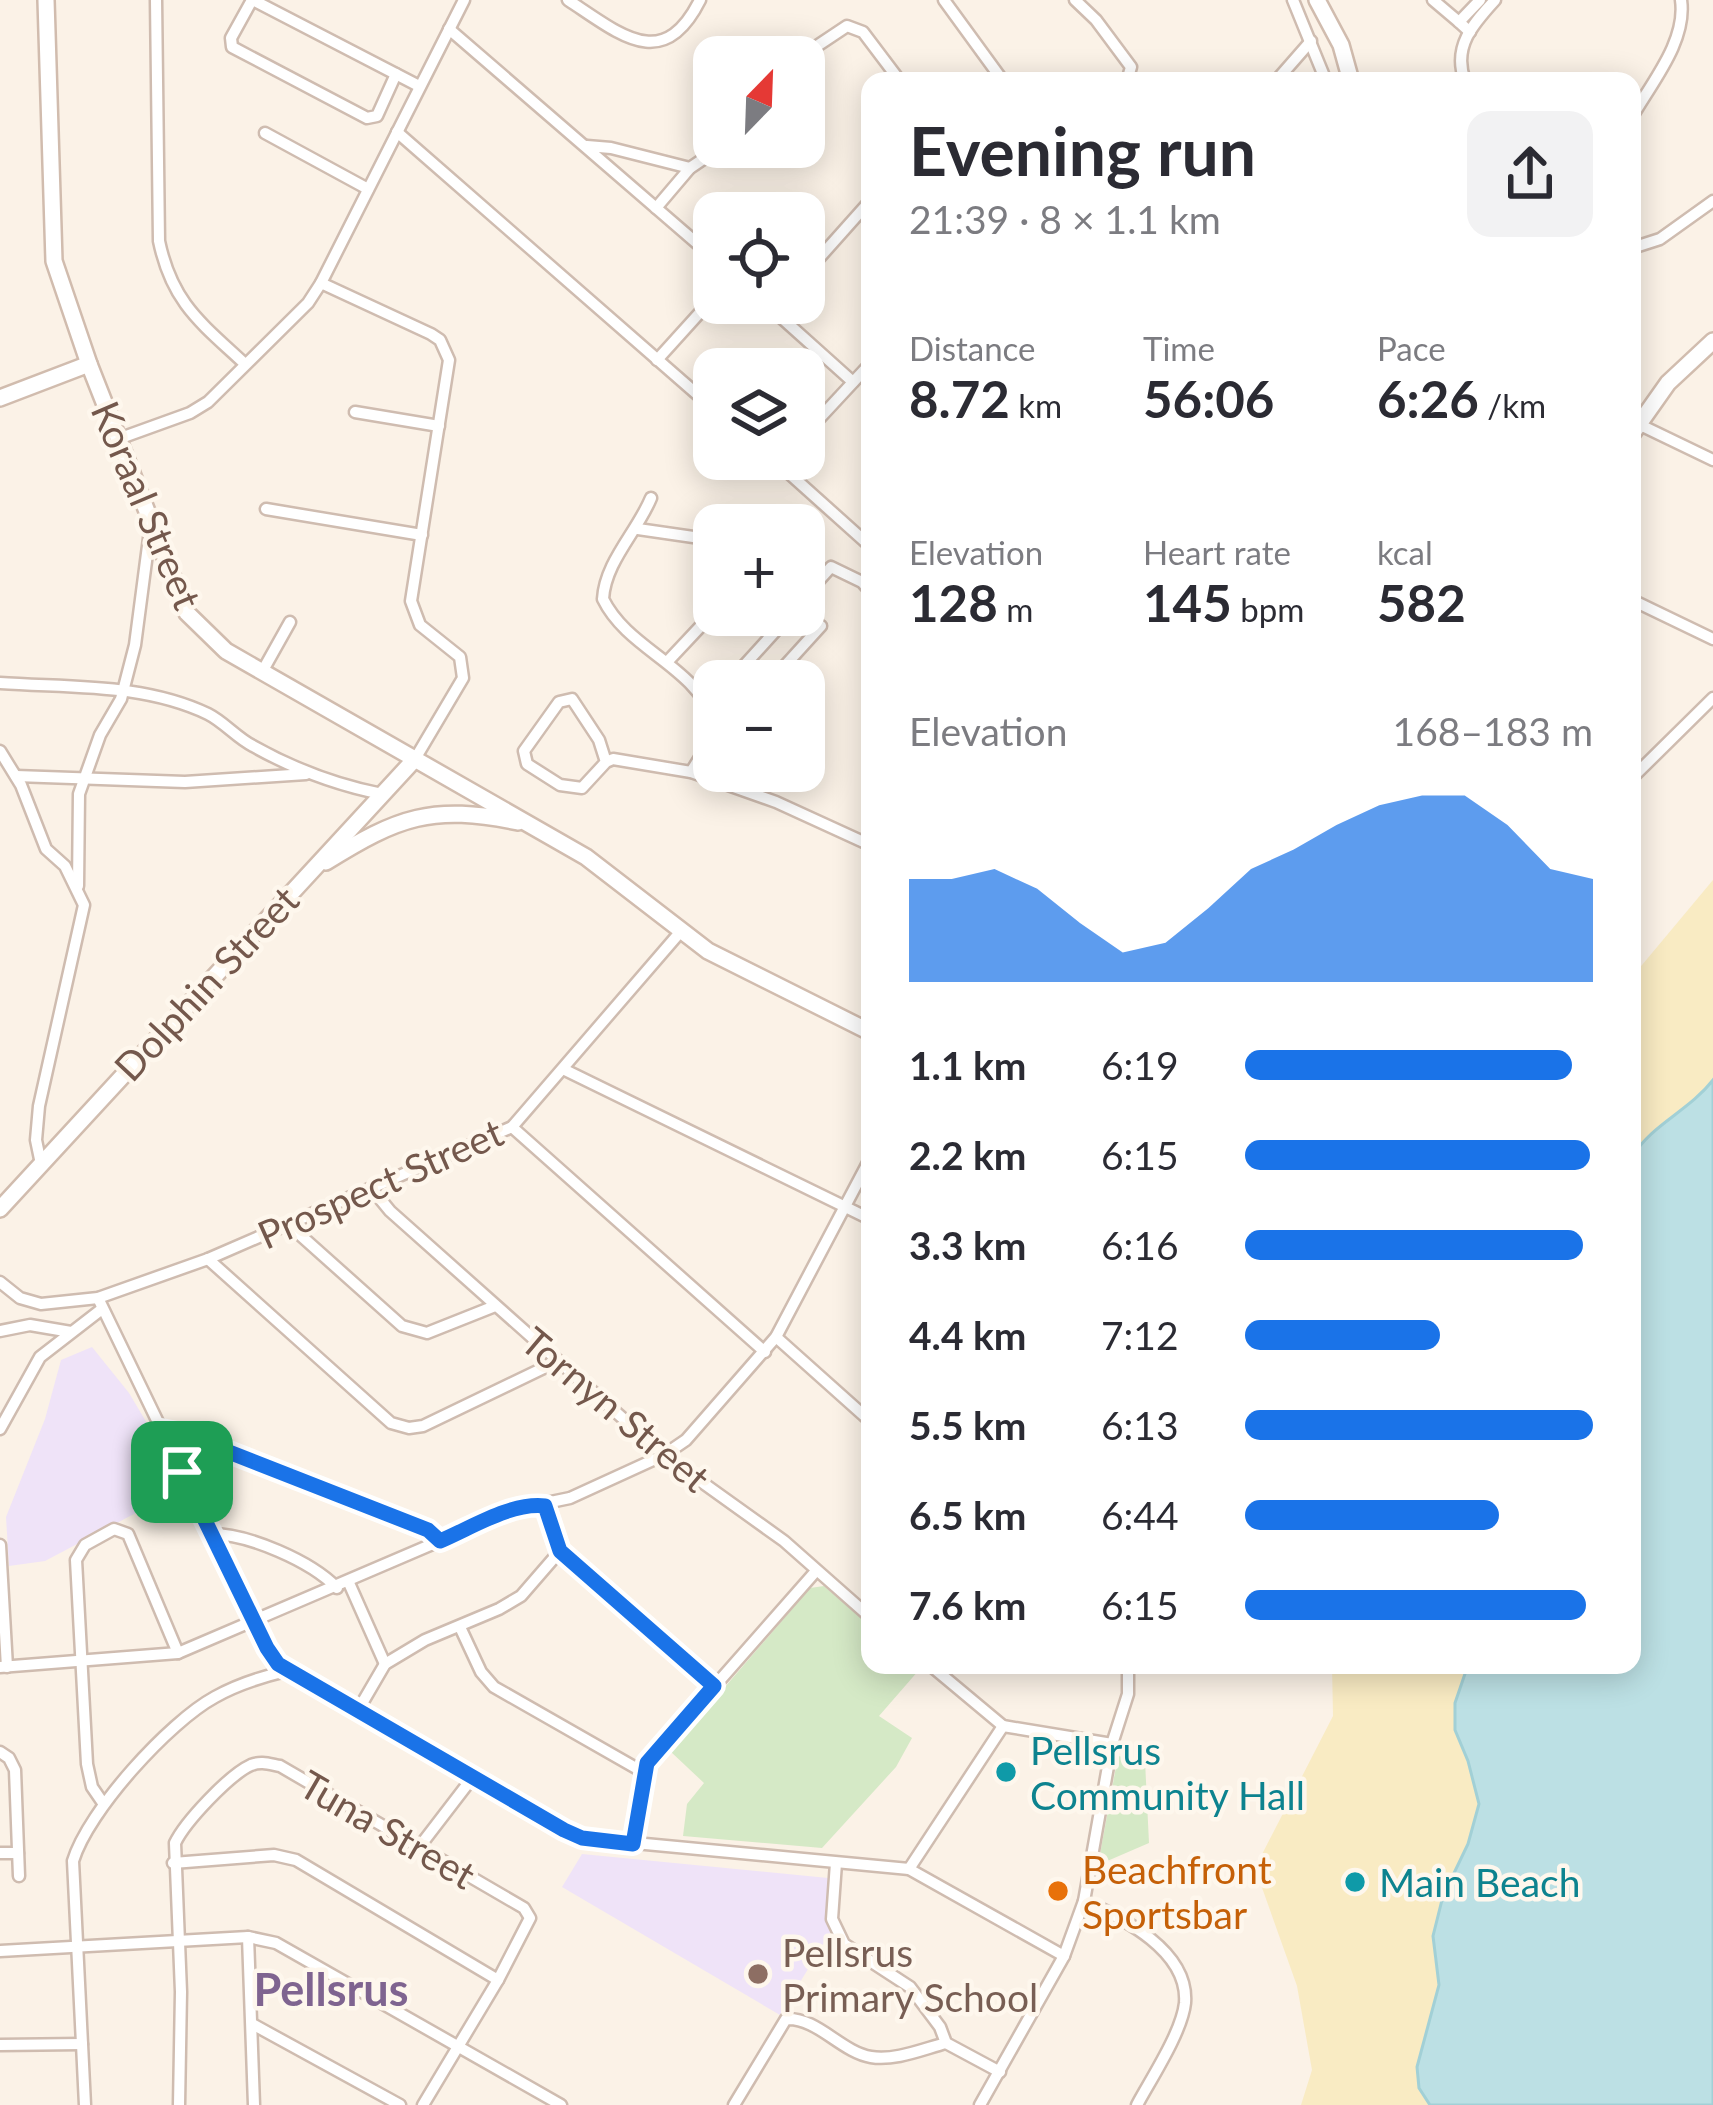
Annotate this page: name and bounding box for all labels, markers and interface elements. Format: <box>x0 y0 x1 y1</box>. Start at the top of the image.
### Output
north arrow <box>693 36 825 168</box>
map controls <box>693 36 825 792</box>
text: Evening run <box>909 111 1256 190</box>
button: share <box>1467 111 1593 237</box>
button: locate <box>693 192 825 324</box>
text: 21:39 · 8 × 1.1 km <box>909 196 1221 242</box>
text: Distance <box>909 328 1036 368</box>
text: Time <box>1143 328 1215 368</box>
text: Pace <box>1377 328 1446 368</box>
button: layers <box>693 348 825 480</box>
text: 8.72 <box>909 368 1010 429</box>
text: 56:06 <box>1143 368 1274 429</box>
text: 6:26 <box>1377 368 1479 429</box>
text: km <box>1010 385 1062 425</box>
text: /km <box>1479 385 1546 425</box>
street label: Koraal Street <box>83 394 211 616</box>
button: + <box>693 504 825 636</box>
text: Elevation <box>909 532 1043 572</box>
text: Heart rate <box>1143 532 1291 572</box>
text: kcal <box>1377 532 1433 572</box>
text: 128 <box>909 572 998 633</box>
text: 145 <box>1143 572 1232 633</box>
text: 582 <box>1377 572 1466 633</box>
text: m <box>998 589 1033 629</box>
text: bpm <box>1232 589 1304 629</box>
button: − <box>693 660 825 792</box>
text: Elevation <box>909 708 1067 754</box>
text: 168–183 m <box>1393 708 1593 754</box>
street label: Dolphin Street <box>105 877 307 1089</box>
text: 1.1 km <box>909 1042 1027 1088</box>
text: 6:19 <box>1101 1042 1179 1088</box>
street label: Prospect Street <box>250 1108 510 1258</box>
text: 2.2 km <box>909 1132 1027 1178</box>
text: 6:15 <box>1101 1132 1179 1178</box>
text: 3.3 km <box>909 1222 1027 1268</box>
text: 6:16 <box>1101 1222 1179 1268</box>
text: 4.4 km <box>909 1312 1027 1358</box>
text: 7:12 <box>1101 1312 1179 1358</box>
street label: Tornyn Street <box>513 1317 719 1501</box>
text: 5.5 km <box>909 1402 1027 1448</box>
text: 6:13 <box>1101 1402 1179 1448</box>
pin <box>131 1421 233 1523</box>
icon: arrive <box>149 1439 215 1505</box>
text: 6.5 km <box>909 1492 1027 1538</box>
text: 6:44 <box>1101 1492 1179 1538</box>
text: 7.6 km <box>909 1582 1027 1628</box>
text: 6:15 <box>1101 1582 1179 1628</box>
place label: Pellsrus Community Hall <box>1030 1727 1305 1818</box>
marker: Pellsrus Community Hall <box>993 1759 1019 1785</box>
street label: Tuna Street <box>292 1760 484 1898</box>
place label: Beachfront Sportsbar <box>1082 1846 1272 1937</box>
place label: Main Beach <box>1379 1859 1580 1905</box>
marker: Main Beach <box>1342 1869 1368 1895</box>
marker: Beachfront Sportsbar <box>1045 1878 1071 1904</box>
place label: Pellsrus Primary School <box>782 1929 1038 2020</box>
marker: Pellsrus Primary School <box>745 1961 771 1987</box>
district label: Pellsrus <box>254 1962 408 2016</box>

